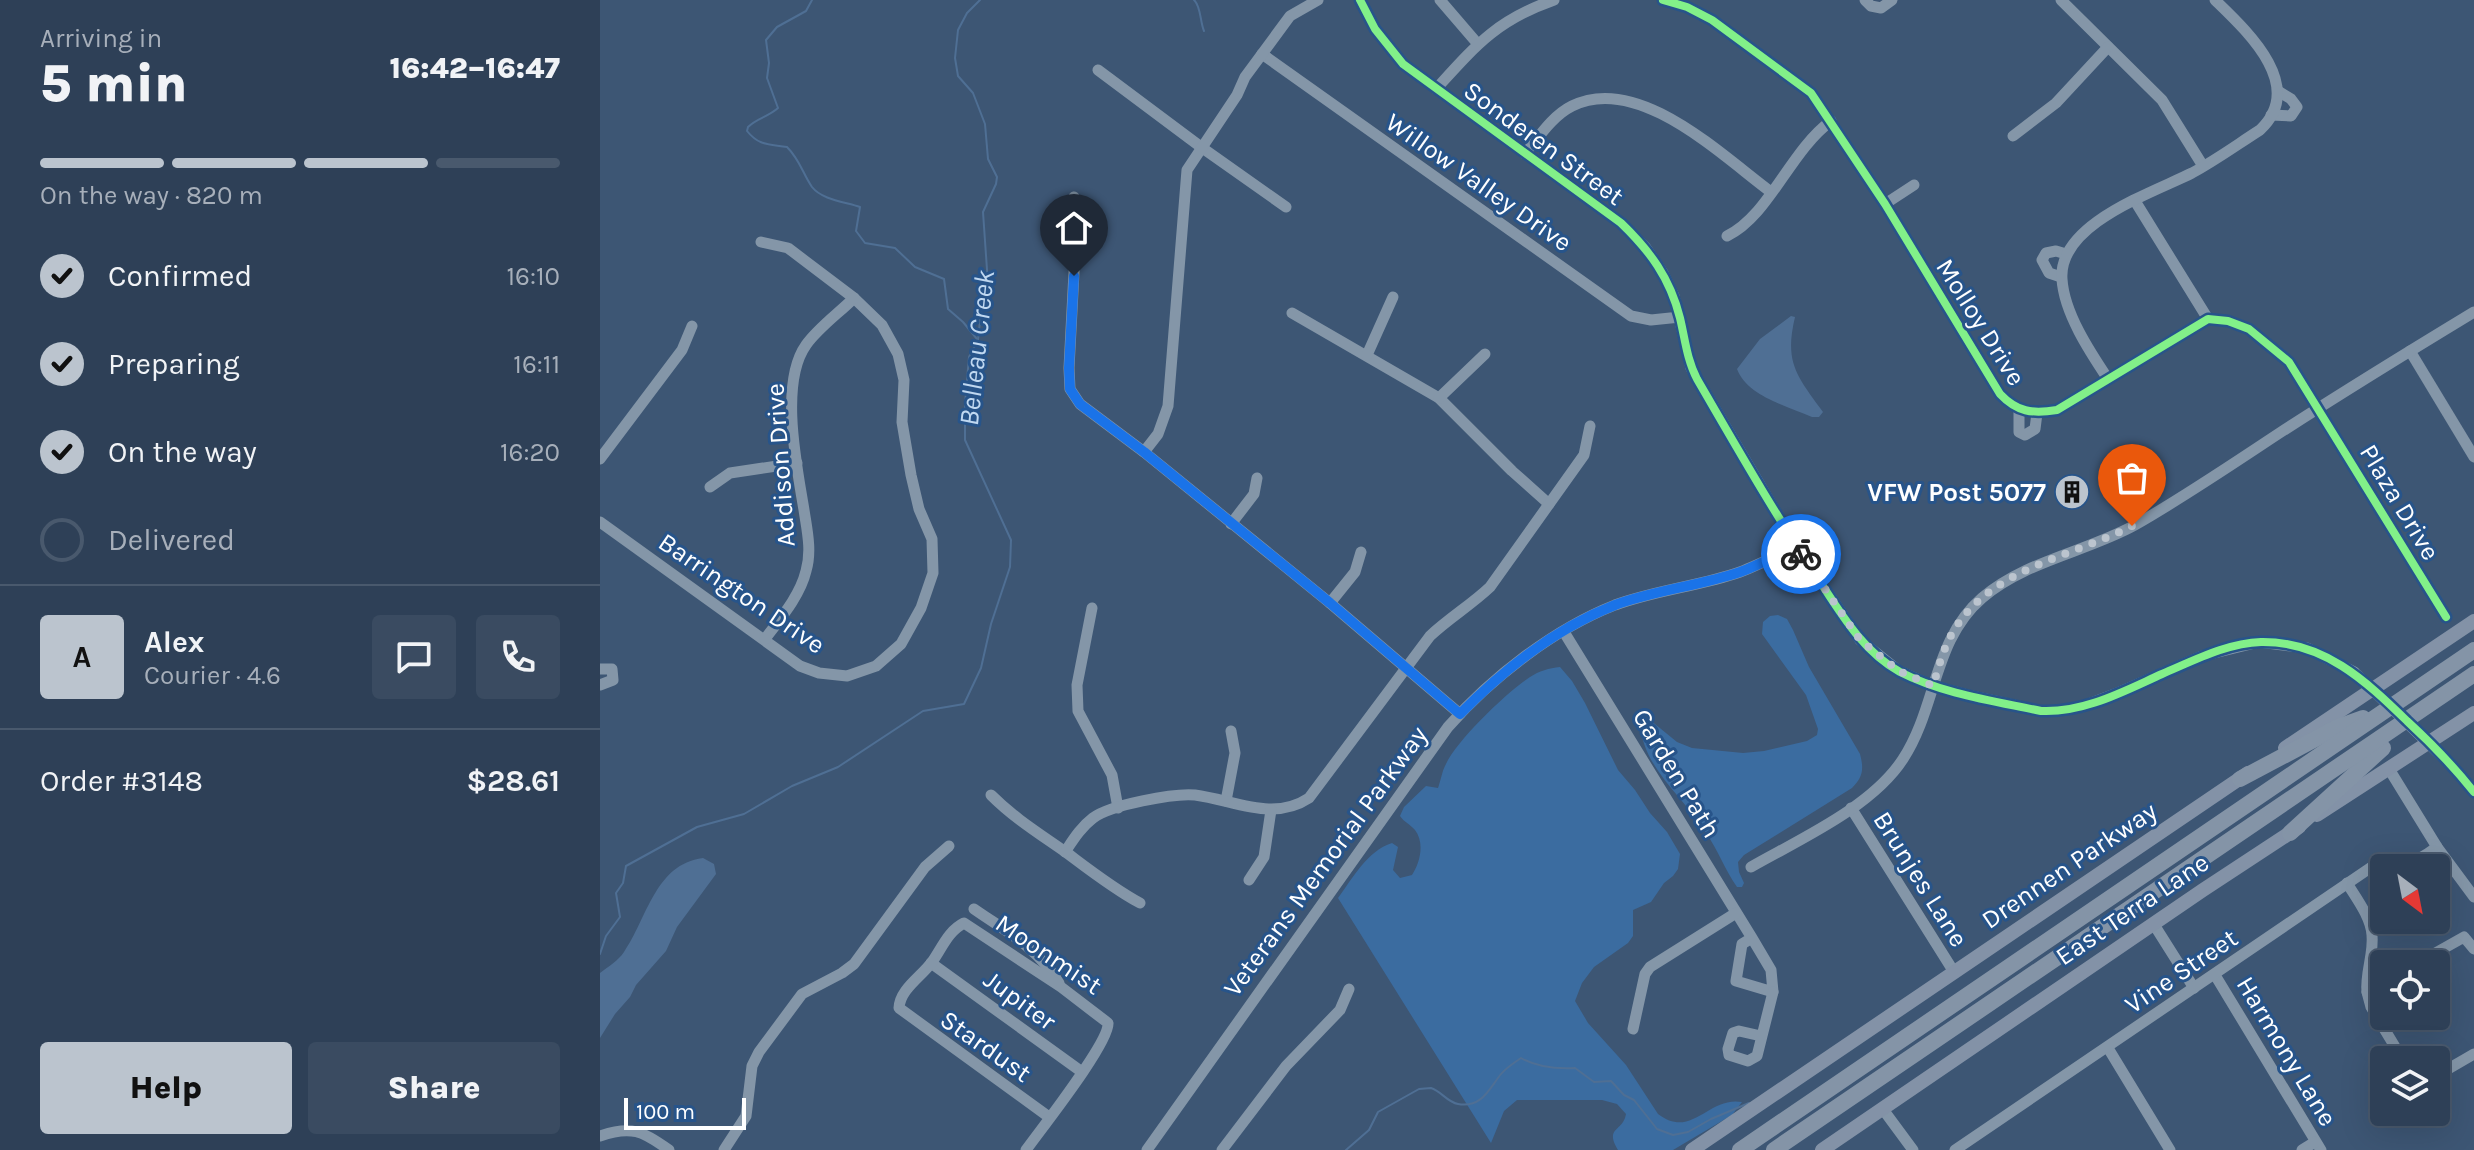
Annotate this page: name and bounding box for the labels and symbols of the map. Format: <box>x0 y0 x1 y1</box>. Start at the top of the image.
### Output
street label: Sonderen Street <box>1458 75 1630 212</box>
street label: Willow Valley Drive <box>1380 107 1578 258</box>
pin <box>1040 194 1108 276</box>
street label: Molloy Drive <box>1929 253 2032 392</box>
water label: Belleau Creek <box>952 268 1001 427</box>
street label: Addison Drive <box>759 382 802 548</box>
street label: Plaza Drive <box>2353 439 2446 566</box>
pin <box>2098 444 2166 526</box>
building icon: VFW Post 5077 <box>2053 473 2091 511</box>
place label: VFW Post 5077 <box>1867 477 2046 508</box>
courier <box>1761 514 1841 594</box>
street label: Barrington Drive <box>653 526 831 660</box>
street label: Garden Path <box>1626 703 1727 843</box>
street label: Veterans Memorial Parkway <box>1217 720 1434 1002</box>
street label: Drennen Parkway <box>1976 795 2163 935</box>
street label: Brunjes Lane <box>1867 806 1974 953</box>
street label: East Terra Lane <box>2050 847 2215 972</box>
north arrow <box>2370 854 2450 934</box>
street label: Moonmist <box>990 908 1108 1001</box>
street label: Vine Street <box>2119 922 2244 1020</box>
street label: Jupiter <box>978 964 1062 1037</box>
street label: Harmony Lane <box>2230 971 2343 1132</box>
street label: Stardust <box>934 1004 1037 1089</box>
scale bar <box>624 1094 746 1130</box>

